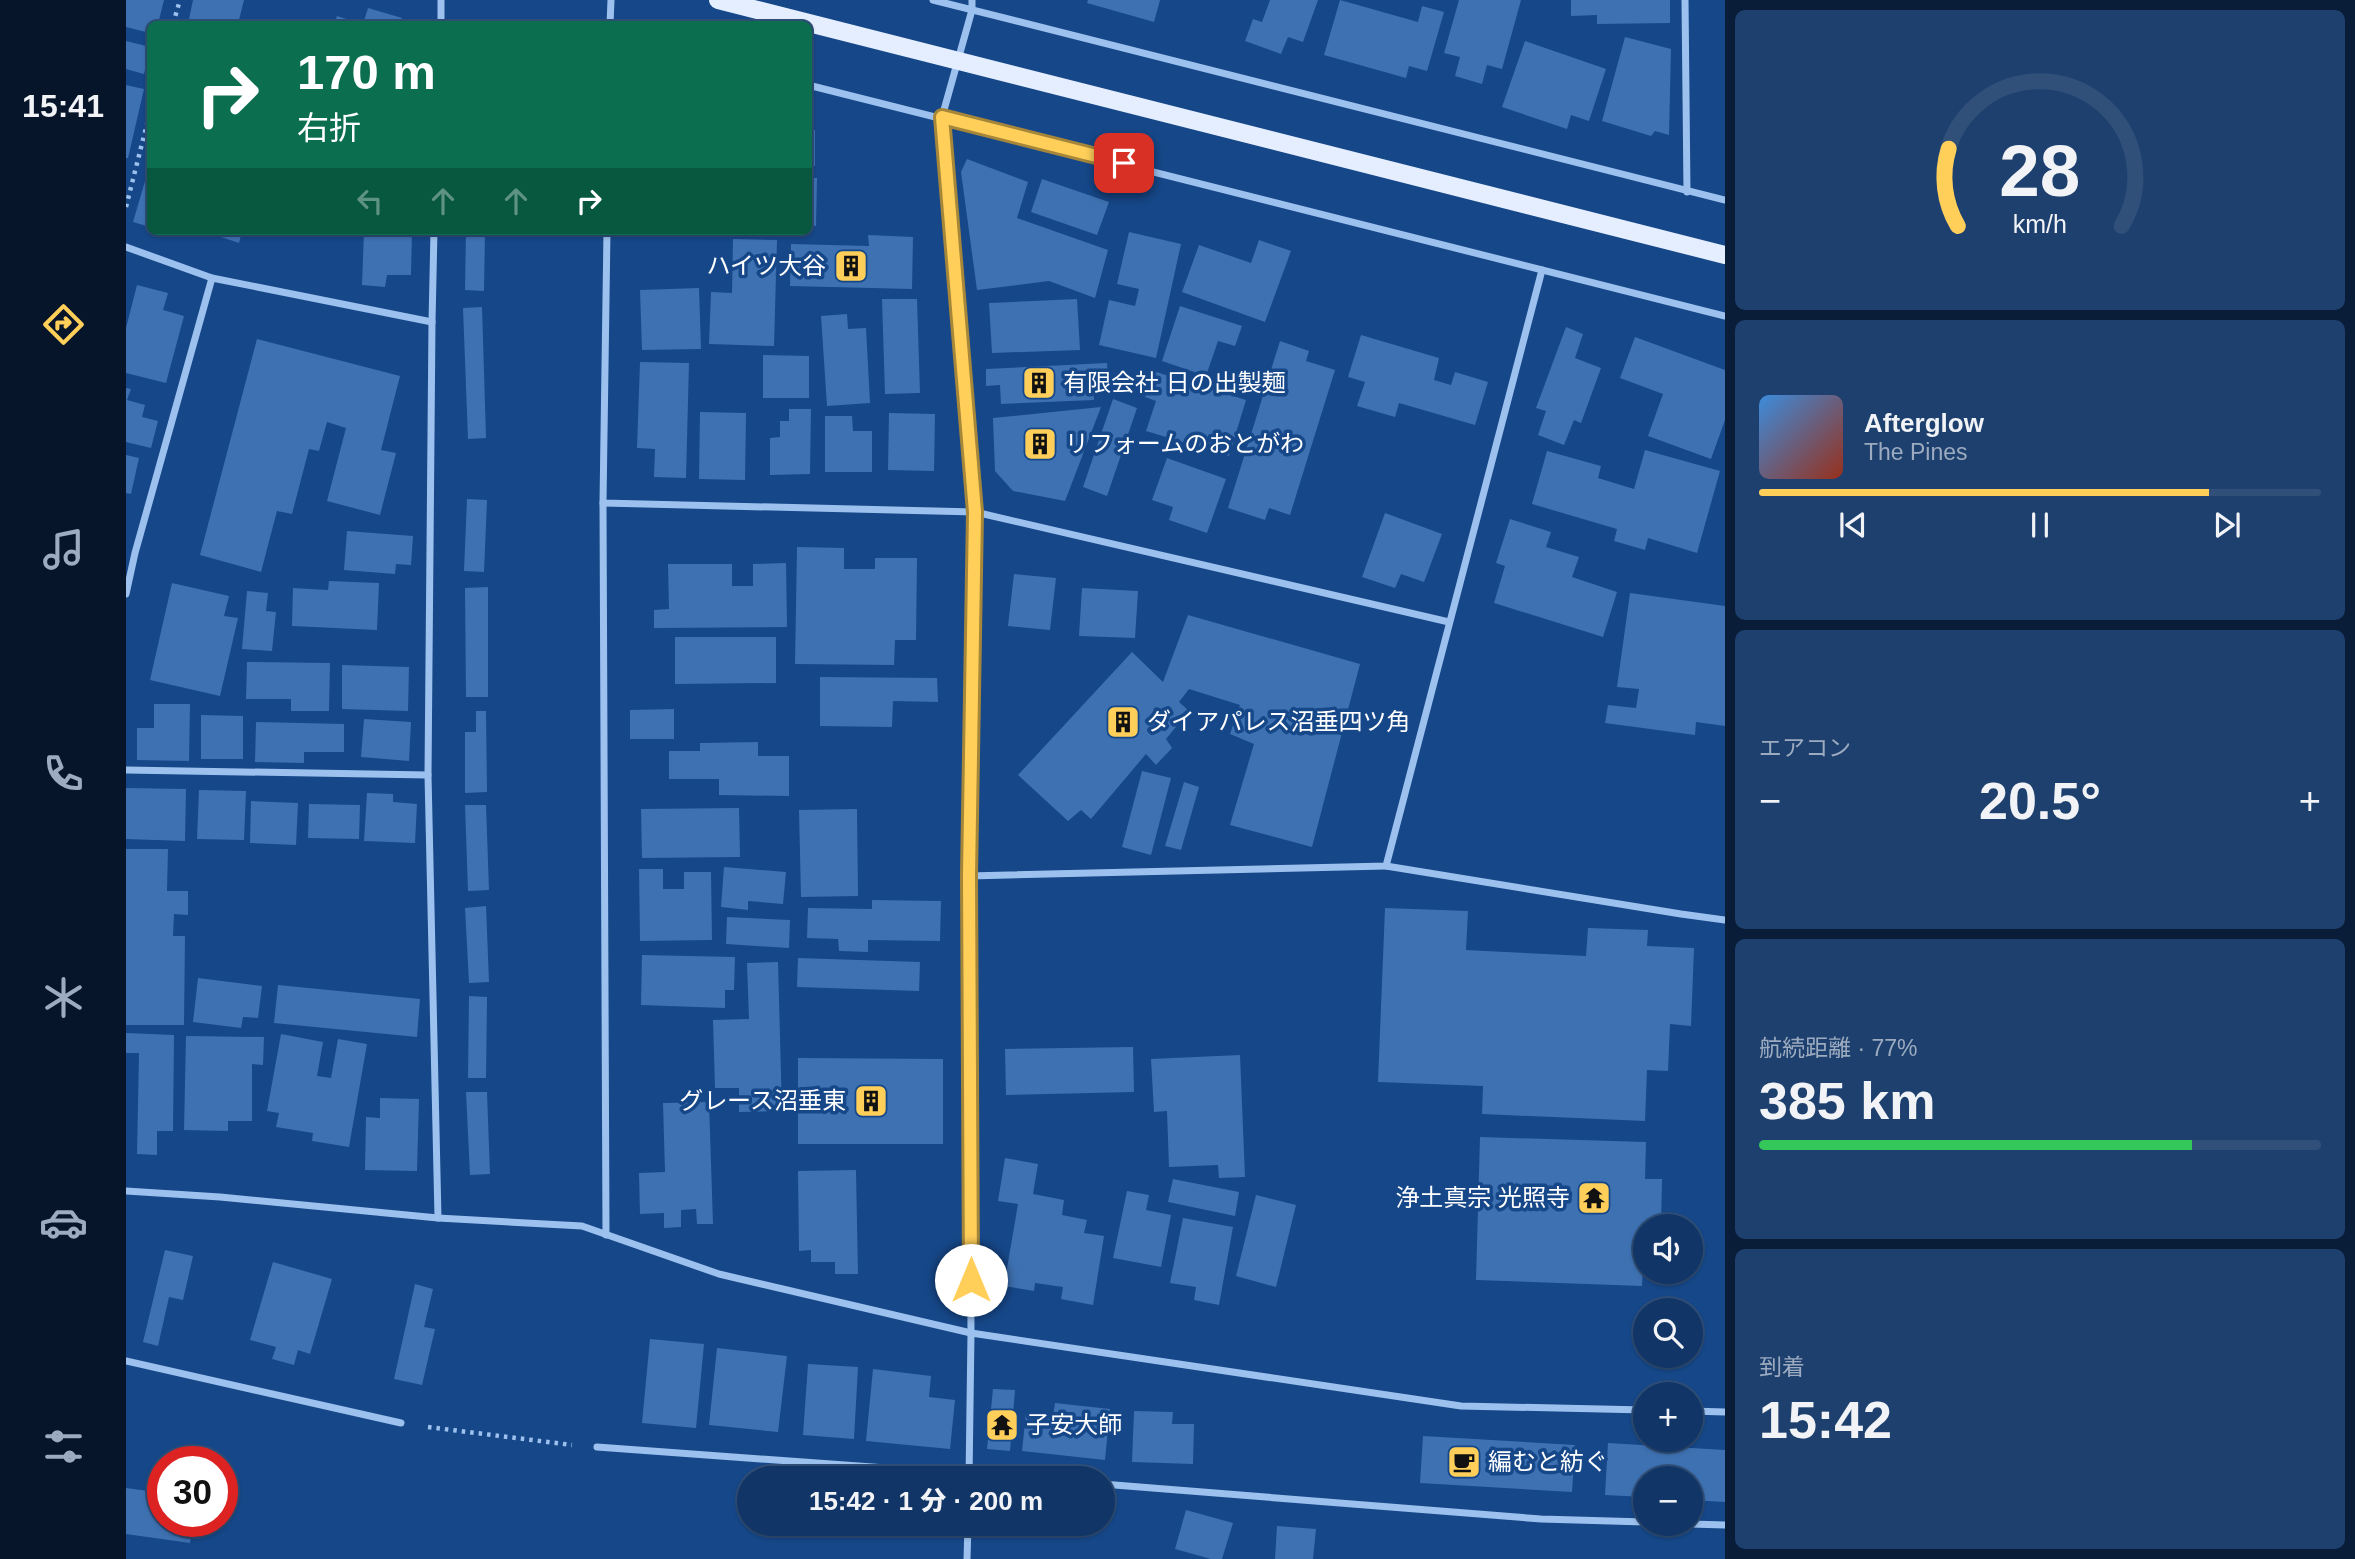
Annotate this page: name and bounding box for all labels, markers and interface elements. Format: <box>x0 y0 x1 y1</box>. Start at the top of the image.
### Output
text: 170 m <box>297 45 436 99</box>
icon: right <box>182 49 273 140</box>
text: 15:41 <box>22 88 104 124</box>
text: 右折 <box>297 110 361 146</box>
text: 28 <box>2000 130 2080 211</box>
pin <box>1094 133 1154 193</box>
icon: arrive <box>1105 144 1143 182</box>
icon: left <box>351 182 389 220</box>
icon: ahead <box>424 182 462 220</box>
icon: ahead <box>497 182 535 220</box>
icon: right <box>570 182 608 220</box>
text: km/h <box>2013 210 2067 238</box>
building icon: ハイツ大谷 <box>832 247 870 285</box>
place label: ハイツ大谷 <box>706 252 826 279</box>
icon: directions <box>39 300 88 349</box>
building icon: 有限会社 日の出製麺 <box>1020 364 1058 402</box>
place label: 有限会社 日の出製麺 <box>1063 369 1286 396</box>
text: Afterglow <box>1864 408 1984 438</box>
building icon: リフォームのおとがわ <box>1021 425 1059 463</box>
place label: リフォームのおとがわ <box>1065 430 1304 457</box>
text: The Pines <box>1864 439 1968 465</box>
icon: previous <box>1834 506 1872 544</box>
icon: pause <box>2021 506 2059 544</box>
icon: next <box>2208 506 2246 544</box>
icon: music <box>39 525 88 574</box>
building icon: ダイアパレス沼垂四ツ角 <box>1104 703 1142 741</box>
place label: ダイアパレス沼垂四ツ角 <box>1147 708 1411 735</box>
text: エアコン <box>1759 735 1851 761</box>
icon: phone <box>39 749 88 798</box>
text: 20.5° <box>1979 772 2101 830</box>
text: − <box>1759 780 1781 822</box>
text: + <box>2299 780 2321 822</box>
icon: climate <box>39 973 88 1022</box>
text: 航続距離 · 77% <box>1759 1035 1917 1061</box>
text: 385 km <box>1759 1072 1935 1130</box>
building icon: グレース沼垂東 <box>852 1082 890 1120</box>
place label: グレース沼垂東 <box>679 1087 846 1114</box>
temple icon: 浄土真宗 光照寺 <box>1575 1179 1613 1217</box>
place label: 浄土真宗 光照寺 <box>1395 1184 1570 1211</box>
icon: car <box>39 1198 88 1247</box>
map controls <box>1633 1214 1703 1536</box>
button: sound <box>1633 1214 1703 1284</box>
position arrow <box>934 1243 1008 1317</box>
button: search <box>1633 1298 1703 1368</box>
text: 到着 <box>1759 1354 1805 1380</box>
button: + <box>1633 1382 1703 1452</box>
text: 15:42 <box>1759 1391 1892 1449</box>
temple icon: 子安大師 <box>983 1406 1021 1444</box>
place label: 子安大師 <box>1026 1411 1122 1438</box>
icon: filters <box>39 1422 88 1471</box>
cafe icon: 編むと紡ぐ <box>1445 1443 1483 1481</box>
speed limit sign: 30 <box>147 1446 238 1537</box>
place label: 編むと紡ぐ <box>1488 1448 1608 1475</box>
button: − <box>1633 1466 1703 1536</box>
text: 15:42 · 1 分 · 200 m <box>809 1486 1043 1516</box>

